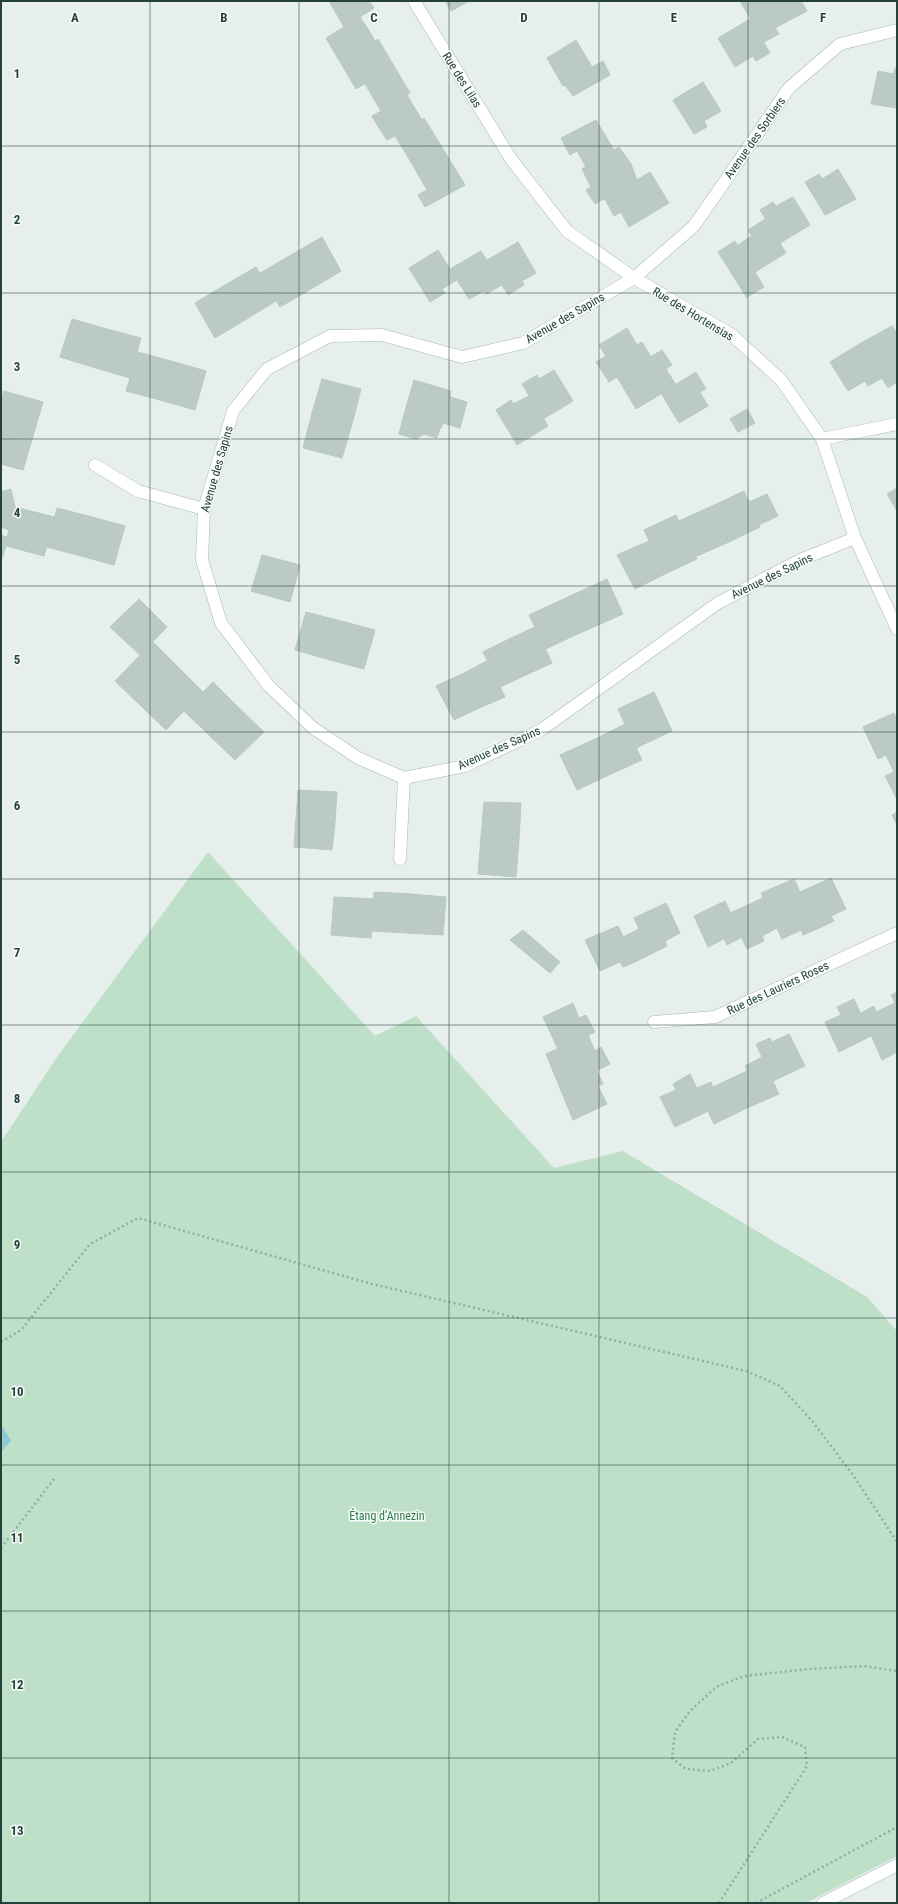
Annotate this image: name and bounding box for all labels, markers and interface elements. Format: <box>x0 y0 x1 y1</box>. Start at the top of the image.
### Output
text: A <box>71 10 79 25</box>
text: B <box>220 10 228 25</box>
text: C <box>370 10 378 25</box>
text: D <box>520 10 528 25</box>
text: E <box>671 10 678 25</box>
text: F <box>820 10 826 25</box>
street label: Rue des Lilas <box>439 50 485 110</box>
text: 1 <box>14 66 20 81</box>
street label: Avenue des Sorbiers <box>722 94 788 182</box>
text: 2 <box>14 212 21 227</box>
street label: Rue des Hortensias <box>650 284 736 344</box>
street label: Avenue des Sapins <box>523 290 607 346</box>
text: 3 <box>14 359 20 374</box>
street label: Avenue des Sapins <box>198 424 236 514</box>
text: 4 <box>14 505 21 520</box>
street label: Avenue des Sapins <box>729 550 815 602</box>
text: 5 <box>14 652 21 667</box>
street label: Avenue des Sapins <box>455 723 543 773</box>
text: 6 <box>14 798 21 813</box>
text: 7 <box>14 945 21 960</box>
street label: Rue des Lauriers Roses <box>725 958 831 1018</box>
text: 8 <box>14 1091 20 1106</box>
text: 9 <box>14 1237 20 1252</box>
text: 10 <box>10 1384 24 1399</box>
park label: Étang d’Annezin <box>349 1508 425 1523</box>
text: 11 <box>10 1530 24 1545</box>
text: 12 <box>10 1677 24 1692</box>
text: 13 <box>10 1823 24 1838</box>

